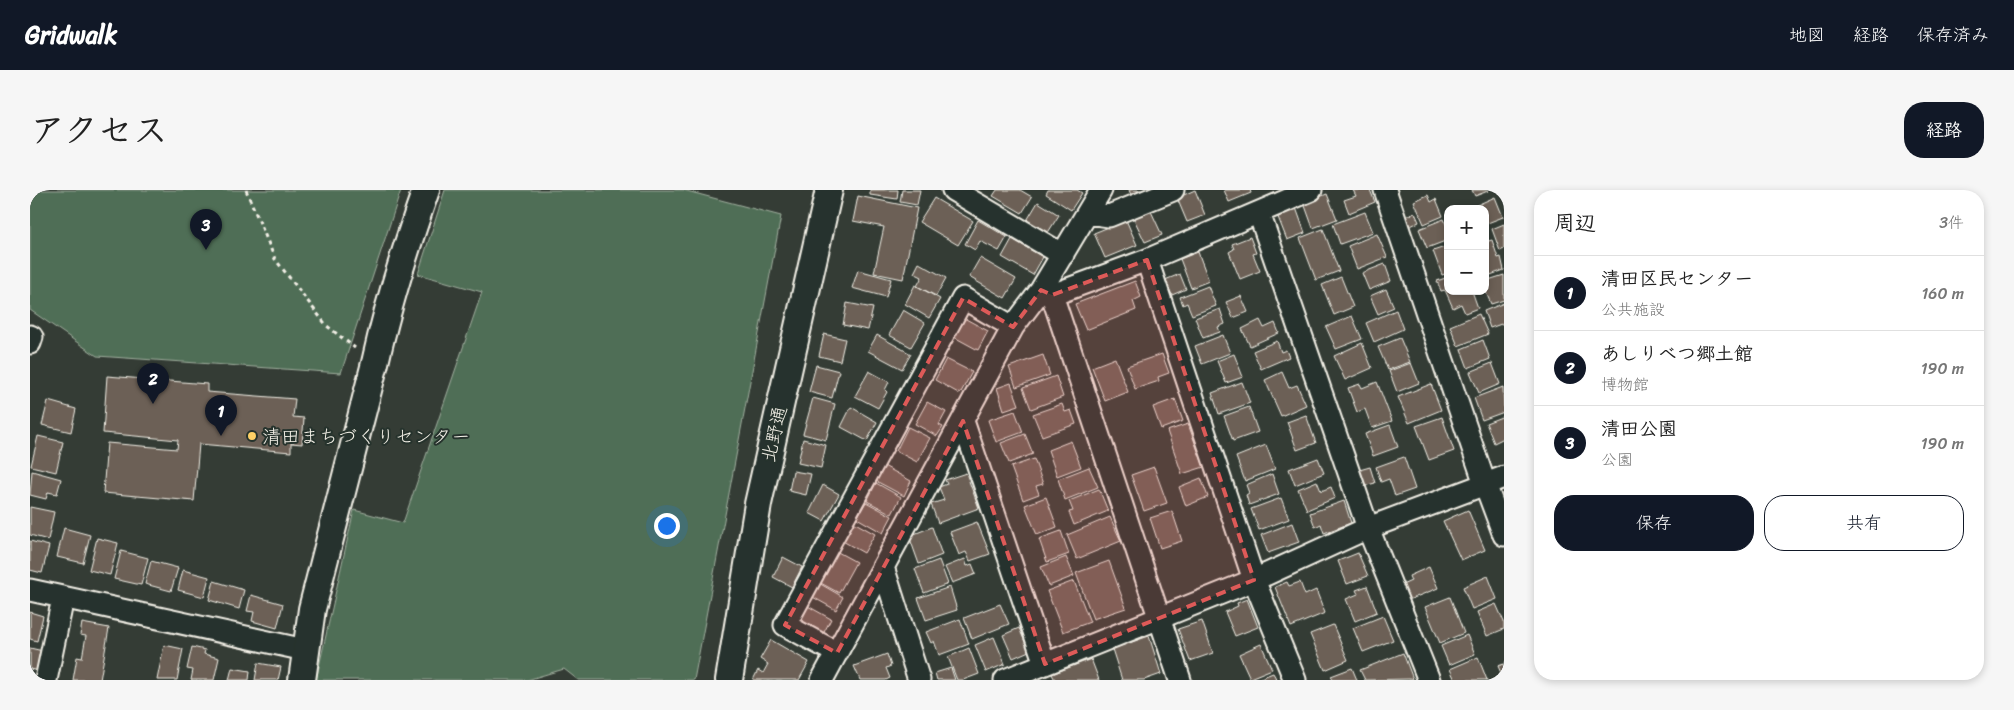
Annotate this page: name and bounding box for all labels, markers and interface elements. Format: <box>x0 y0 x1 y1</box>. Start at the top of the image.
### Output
text: Gridwalk <box>25 14 117 56</box>
text: 地図 <box>1789 19 1825 51</box>
text: 経路 <box>1853 19 1889 51</box>
text: 保存済み <box>1917 19 1989 51</box>
text: アクセス <box>30 99 168 161</box>
button: 経路 <box>1904 102 1984 158</box>
text: 周辺 <box>1554 204 1596 242</box>
map controls <box>1444 205 1489 295</box>
button: + <box>1444 205 1489 250</box>
text: 3件 <box>1939 208 1964 237</box>
pin: 3 <box>190 209 222 250</box>
button: − <box>1444 250 1489 295</box>
text: 清田区民センター <box>1601 262 1753 295</box>
text: 1 <box>1567 279 1573 308</box>
text: 160 m <box>1921 279 1964 308</box>
text: 公共施設 <box>1601 295 1665 324</box>
text: あしりべつ郷土館 <box>1601 337 1753 370</box>
text: 2 <box>1565 354 1575 383</box>
text: 190 m <box>1921 354 1964 383</box>
pin: 2 <box>137 363 169 404</box>
text: 博物館 <box>1601 370 1649 399</box>
pin: 1 <box>205 395 237 436</box>
street label: 北野通 <box>752 403 796 465</box>
text: 清田公園 <box>1601 412 1677 445</box>
place label: 清田まちづくりセンター <box>262 420 470 453</box>
text: 3 <box>1566 429 1574 458</box>
text: 190 m <box>1921 429 1964 458</box>
marker: 清田まちづくりセンター <box>246 430 258 442</box>
text: 公園 <box>1601 445 1633 474</box>
button: 保存 <box>1554 495 1754 551</box>
button: 共有 <box>1764 495 1964 551</box>
your location <box>654 513 680 539</box>

